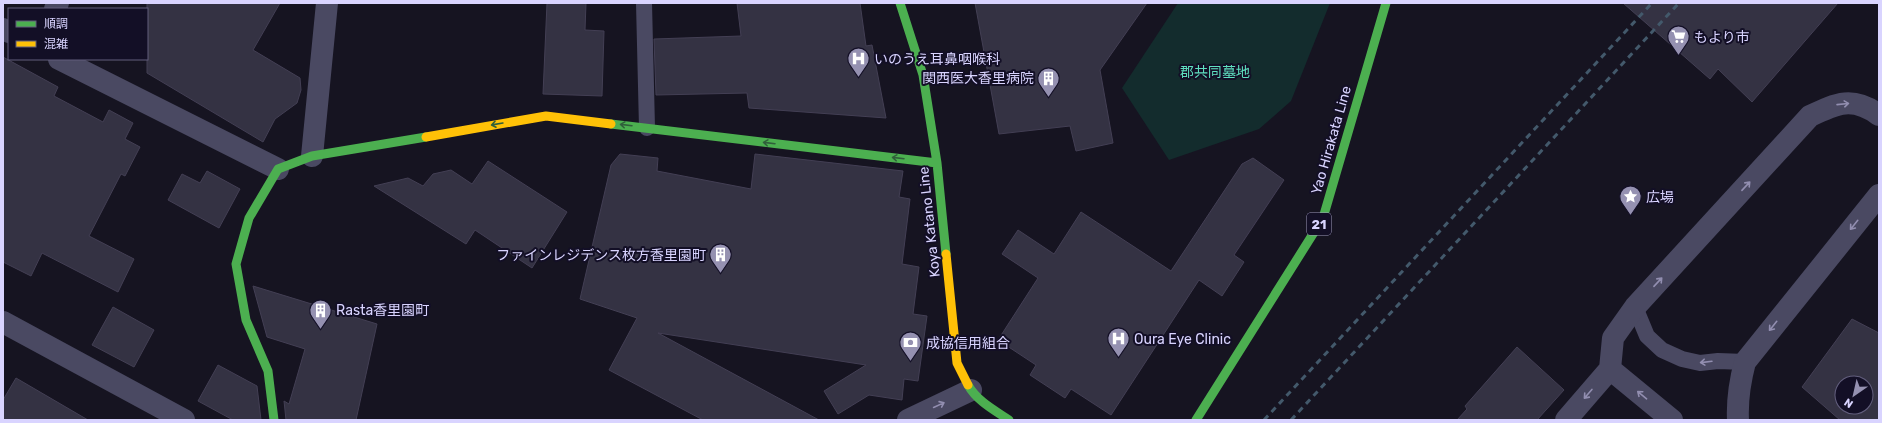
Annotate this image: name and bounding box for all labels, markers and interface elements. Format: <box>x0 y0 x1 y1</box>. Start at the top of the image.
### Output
legend <box>8 8 148 60</box>
text: 順調 <box>44 17 68 31</box>
supermarket icon: もより市 <box>1666 24 1692 57</box>
place label: もより市 <box>1694 29 1750 46</box>
text: 混雑 <box>44 37 68 51</box>
hospital icon: いのうえ耳鼻咽喉科 <box>846 46 872 79</box>
place label: いのうえ耳鼻咽喉科 <box>874 51 1000 68</box>
park label: 郡共同墓地 <box>1180 64 1250 81</box>
building icon: 関西医大香里病院 <box>1036 65 1062 98</box>
place label: 関西医大香里病院 <box>922 70 1034 87</box>
street label: Yao Hirakata Line <box>1308 84 1355 196</box>
one-way arrow <box>1836 100 1849 108</box>
one-way arrow <box>491 121 504 129</box>
one-way arrow <box>620 122 633 129</box>
one-way arrow <box>763 139 776 146</box>
one-way arrow <box>892 154 905 162</box>
street label: Koya Katano Line <box>915 166 944 278</box>
one-way arrow <box>1741 181 1751 191</box>
place icon: 広場 <box>1618 184 1644 217</box>
place label: 広場 <box>1646 189 1674 206</box>
road number: 21 <box>1307 213 1331 235</box>
one-way arrow <box>1850 220 1859 231</box>
building icon: ファインレジデンス枚方香里園町 <box>708 242 734 275</box>
place label: ファインレジデンス枚方香里園町 <box>496 247 706 264</box>
one-way arrow <box>1653 277 1662 287</box>
building icon: Rasta香里園町 <box>307 297 333 330</box>
place label: Rasta香里園町 <box>336 302 429 319</box>
one-way arrow <box>1768 321 1777 332</box>
hospital icon: Oura Eye Clinic <box>1106 326 1132 359</box>
bank icon: 成協信用組合 <box>898 330 924 363</box>
place label: Oura Eye Clinic <box>1134 331 1231 348</box>
place label: 成協信用組合 <box>926 335 1010 352</box>
one-way arrow <box>1700 359 1713 366</box>
north arrow <box>1834 375 1874 415</box>
one-way arrow <box>1583 389 1592 399</box>
one-way arrow <box>1637 391 1647 400</box>
text: N <box>1842 395 1856 410</box>
one-way arrow <box>933 401 945 408</box>

